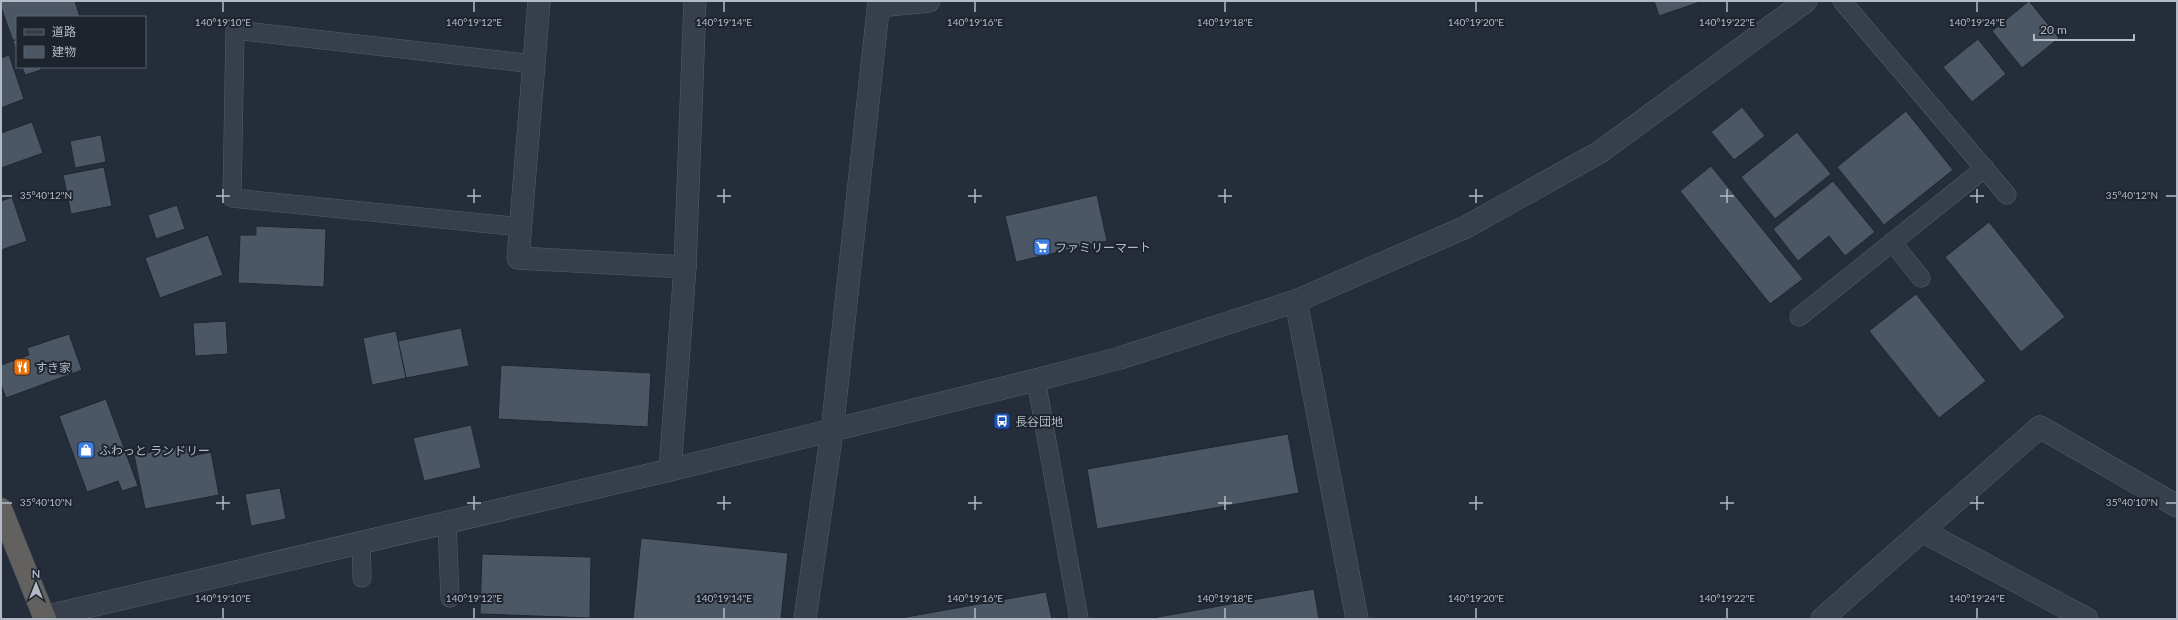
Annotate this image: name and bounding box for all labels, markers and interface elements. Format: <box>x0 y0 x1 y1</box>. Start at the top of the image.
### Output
legend <box>16 16 146 68</box>
text: 140°19'10"E <box>195 16 251 28</box>
text: 140°19'12"E <box>446 16 502 28</box>
text: 140°19'14"E <box>696 16 752 28</box>
text: 140°19'16"E <box>947 16 1003 28</box>
text: 140°19'18"E <box>1197 16 1253 28</box>
text: 140°19'20"E <box>1448 16 1504 28</box>
text: 140°19'22"E <box>1699 16 1755 28</box>
text: 140°19'24"E <box>1949 16 2005 28</box>
scale bar <box>2034 16 2134 42</box>
text: 20 m <box>2040 22 2067 37</box>
text: 道路 <box>52 24 76 39</box>
text: 建物 <box>52 44 76 59</box>
text: 35°40'12"N <box>20 189 72 201</box>
text: 35°40'12"N <box>2106 189 2158 201</box>
supermarket icon: ファミリーマート <box>1032 237 1052 257</box>
place label: ファミリーマート <box>1055 240 1151 255</box>
restaurant icon: すき家 <box>12 357 32 377</box>
place label: すき家 <box>35 360 71 375</box>
bus stop icon: 長谷団地 <box>992 411 1012 431</box>
place label: 長谷団地 <box>1015 414 1063 429</box>
shop icon: ふわっと ランドリー <box>76 440 96 460</box>
place label: ふわっと ランドリー <box>99 443 210 458</box>
text: 35°40'10"N <box>20 496 72 508</box>
text: 35°40'10"N <box>2106 496 2158 508</box>
north arrow <box>16 564 56 604</box>
text: N <box>32 567 40 580</box>
text: 140°19'10"E <box>195 592 251 604</box>
text: 140°19'12"E <box>446 592 502 604</box>
text: 140°19'14"E <box>696 592 752 604</box>
text: 140°19'16"E <box>947 592 1003 604</box>
text: 140°19'18"E <box>1197 592 1253 604</box>
text: 140°19'20"E <box>1448 592 1504 604</box>
text: 140°19'22"E <box>1699 592 1755 604</box>
text: 140°19'24"E <box>1949 592 2005 604</box>

